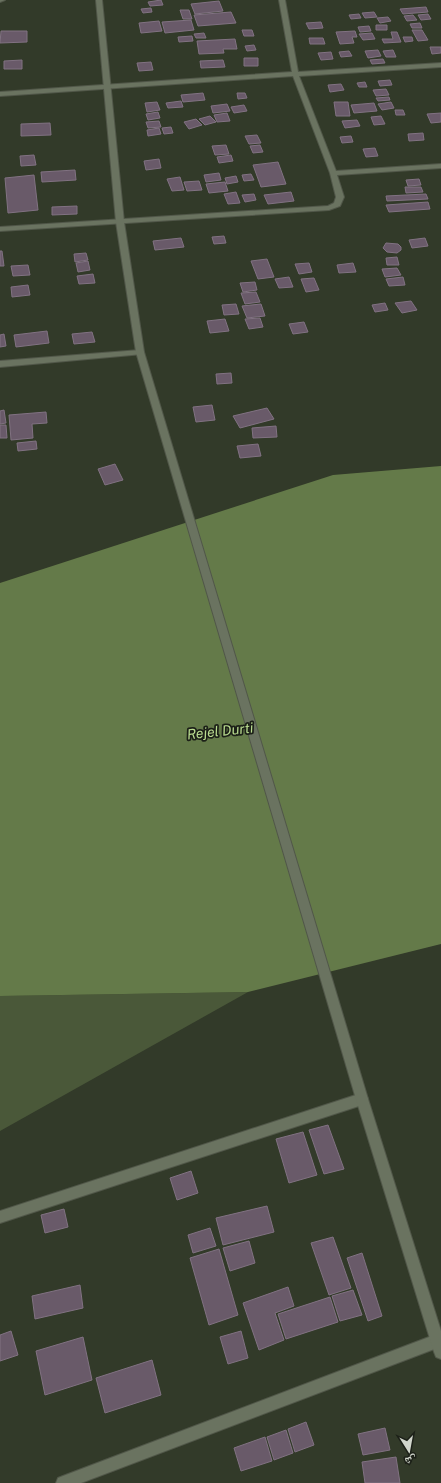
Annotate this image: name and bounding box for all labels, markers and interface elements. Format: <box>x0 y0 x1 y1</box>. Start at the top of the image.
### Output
water label: Rejel Durti <box>186 720 254 742</box>
north arrow <box>389 1431 429 1471</box>
text: ش <box>403 1452 418 1468</box>

